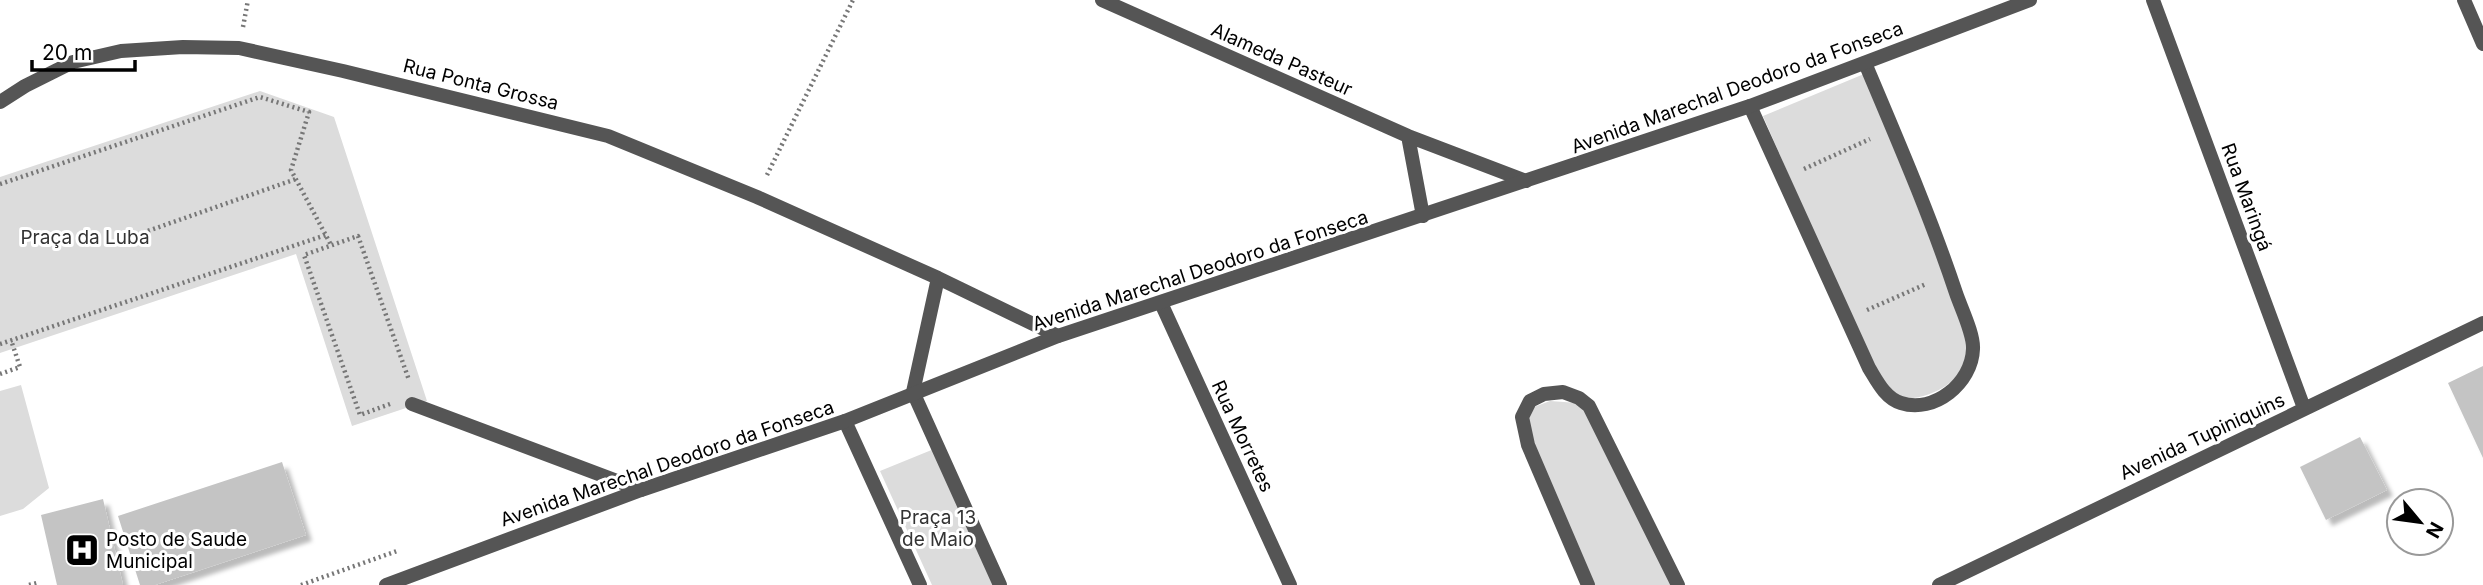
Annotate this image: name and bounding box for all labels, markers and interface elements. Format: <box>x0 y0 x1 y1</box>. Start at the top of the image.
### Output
street label: Avenida Marechal Deodoro da Fonseca <box>1568 17 1906 158</box>
street label: Alameda Pasteur <box>1208 18 1356 101</box>
scale bar <box>32 28 135 72</box>
text: 20 m <box>42 40 92 65</box>
street label: Rua Ponta Grossa <box>401 54 561 115</box>
street label: Rua Maringá <box>2216 140 2277 254</box>
street label: Avenida Marechal Deodoro da Fonseca <box>1029 205 1371 336</box>
park label: Praça da Luba <box>20 226 150 249</box>
street label: Rua Morretes <box>1207 377 1278 496</box>
street label: Avenida Tupiniquins <box>2116 388 2288 485</box>
street label: Avenida Marechal Deodoro da Fonseca <box>497 395 837 532</box>
north arrow <box>2385 487 2455 557</box>
park label: Praça 13 de Maio <box>900 506 976 551</box>
text: N <box>2421 518 2448 542</box>
place label: Posto de Saude Municipal <box>106 528 247 573</box>
hospital icon: Posto de Saude Municipal <box>63 531 101 569</box>

